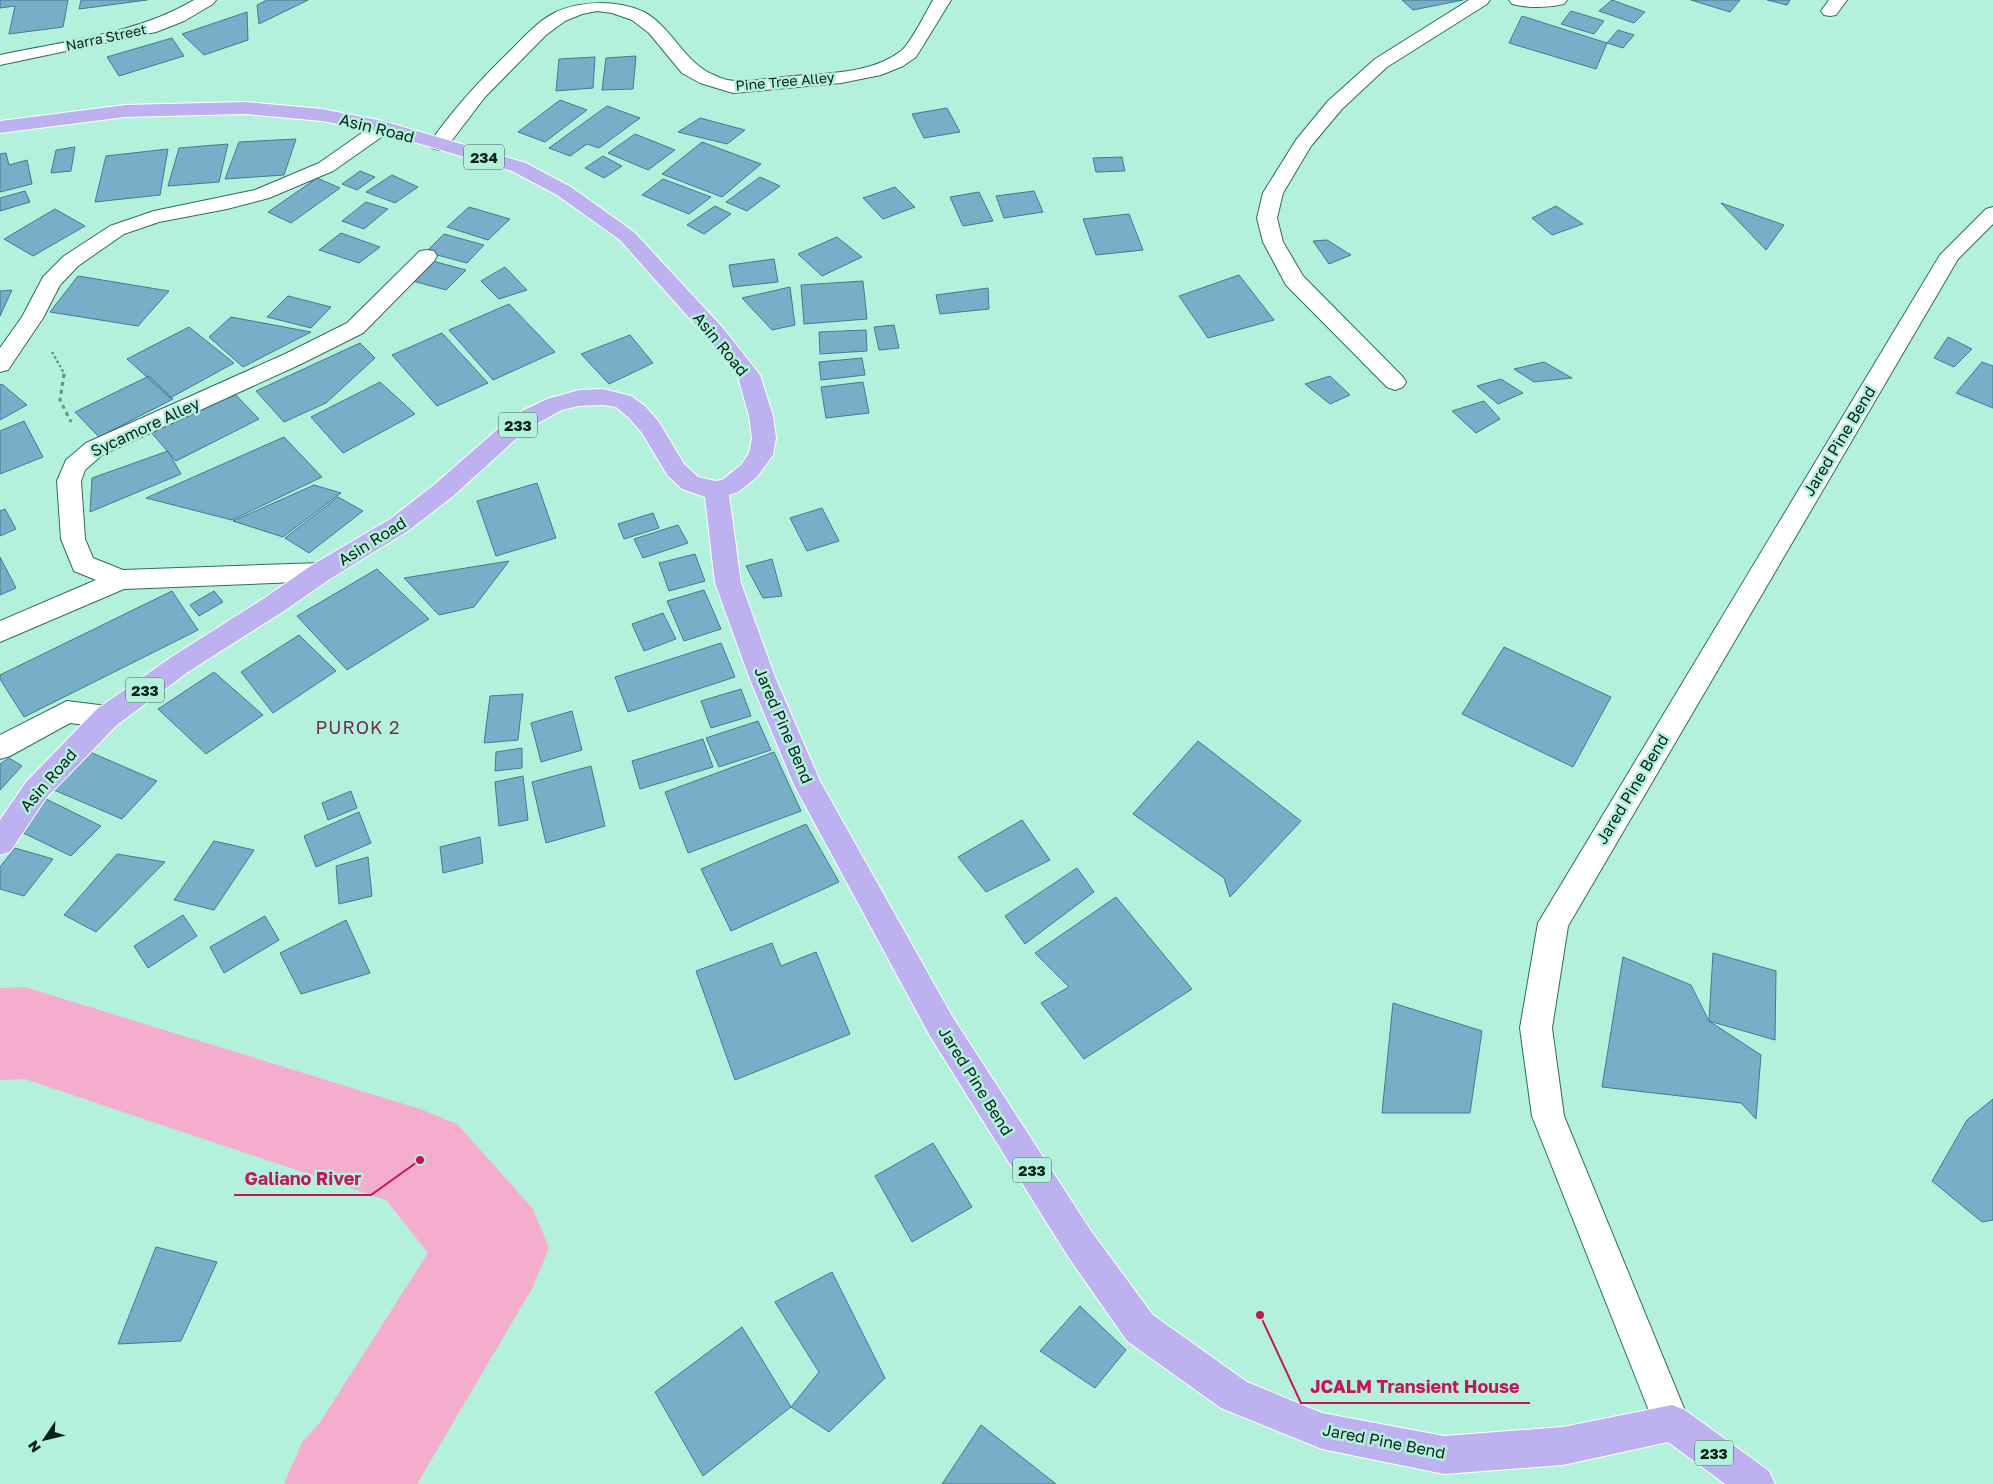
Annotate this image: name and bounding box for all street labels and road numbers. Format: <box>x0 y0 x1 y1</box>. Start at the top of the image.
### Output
street label: Narra Street <box>64 20 148 54</box>
street label: Pine Tree Alley <box>735 68 835 94</box>
street label: Asin Road <box>337 109 417 147</box>
road number: 234 <box>464 144 504 170</box>
street label: Asin Road <box>689 308 753 380</box>
street label: Jared Pine Bend <box>1798 382 1880 500</box>
street label: Sycamore Alley <box>87 393 203 461</box>
road number: 233 <box>499 412 537 438</box>
street label: Asin Road <box>334 512 410 570</box>
street label: Jared Pine Bend <box>750 664 818 786</box>
road number: 233 <box>126 678 164 702</box>
street label: Jared Pine Bend <box>1591 730 1673 848</box>
street label: Asin Road <box>15 745 81 815</box>
street label: Jared Pine Bend <box>934 1023 1018 1139</box>
road number: 233 <box>1013 1158 1051 1182</box>
street label: Jared Pine Bend <box>1321 1419 1447 1463</box>
road number: 233 <box>1695 1440 1733 1466</box>

